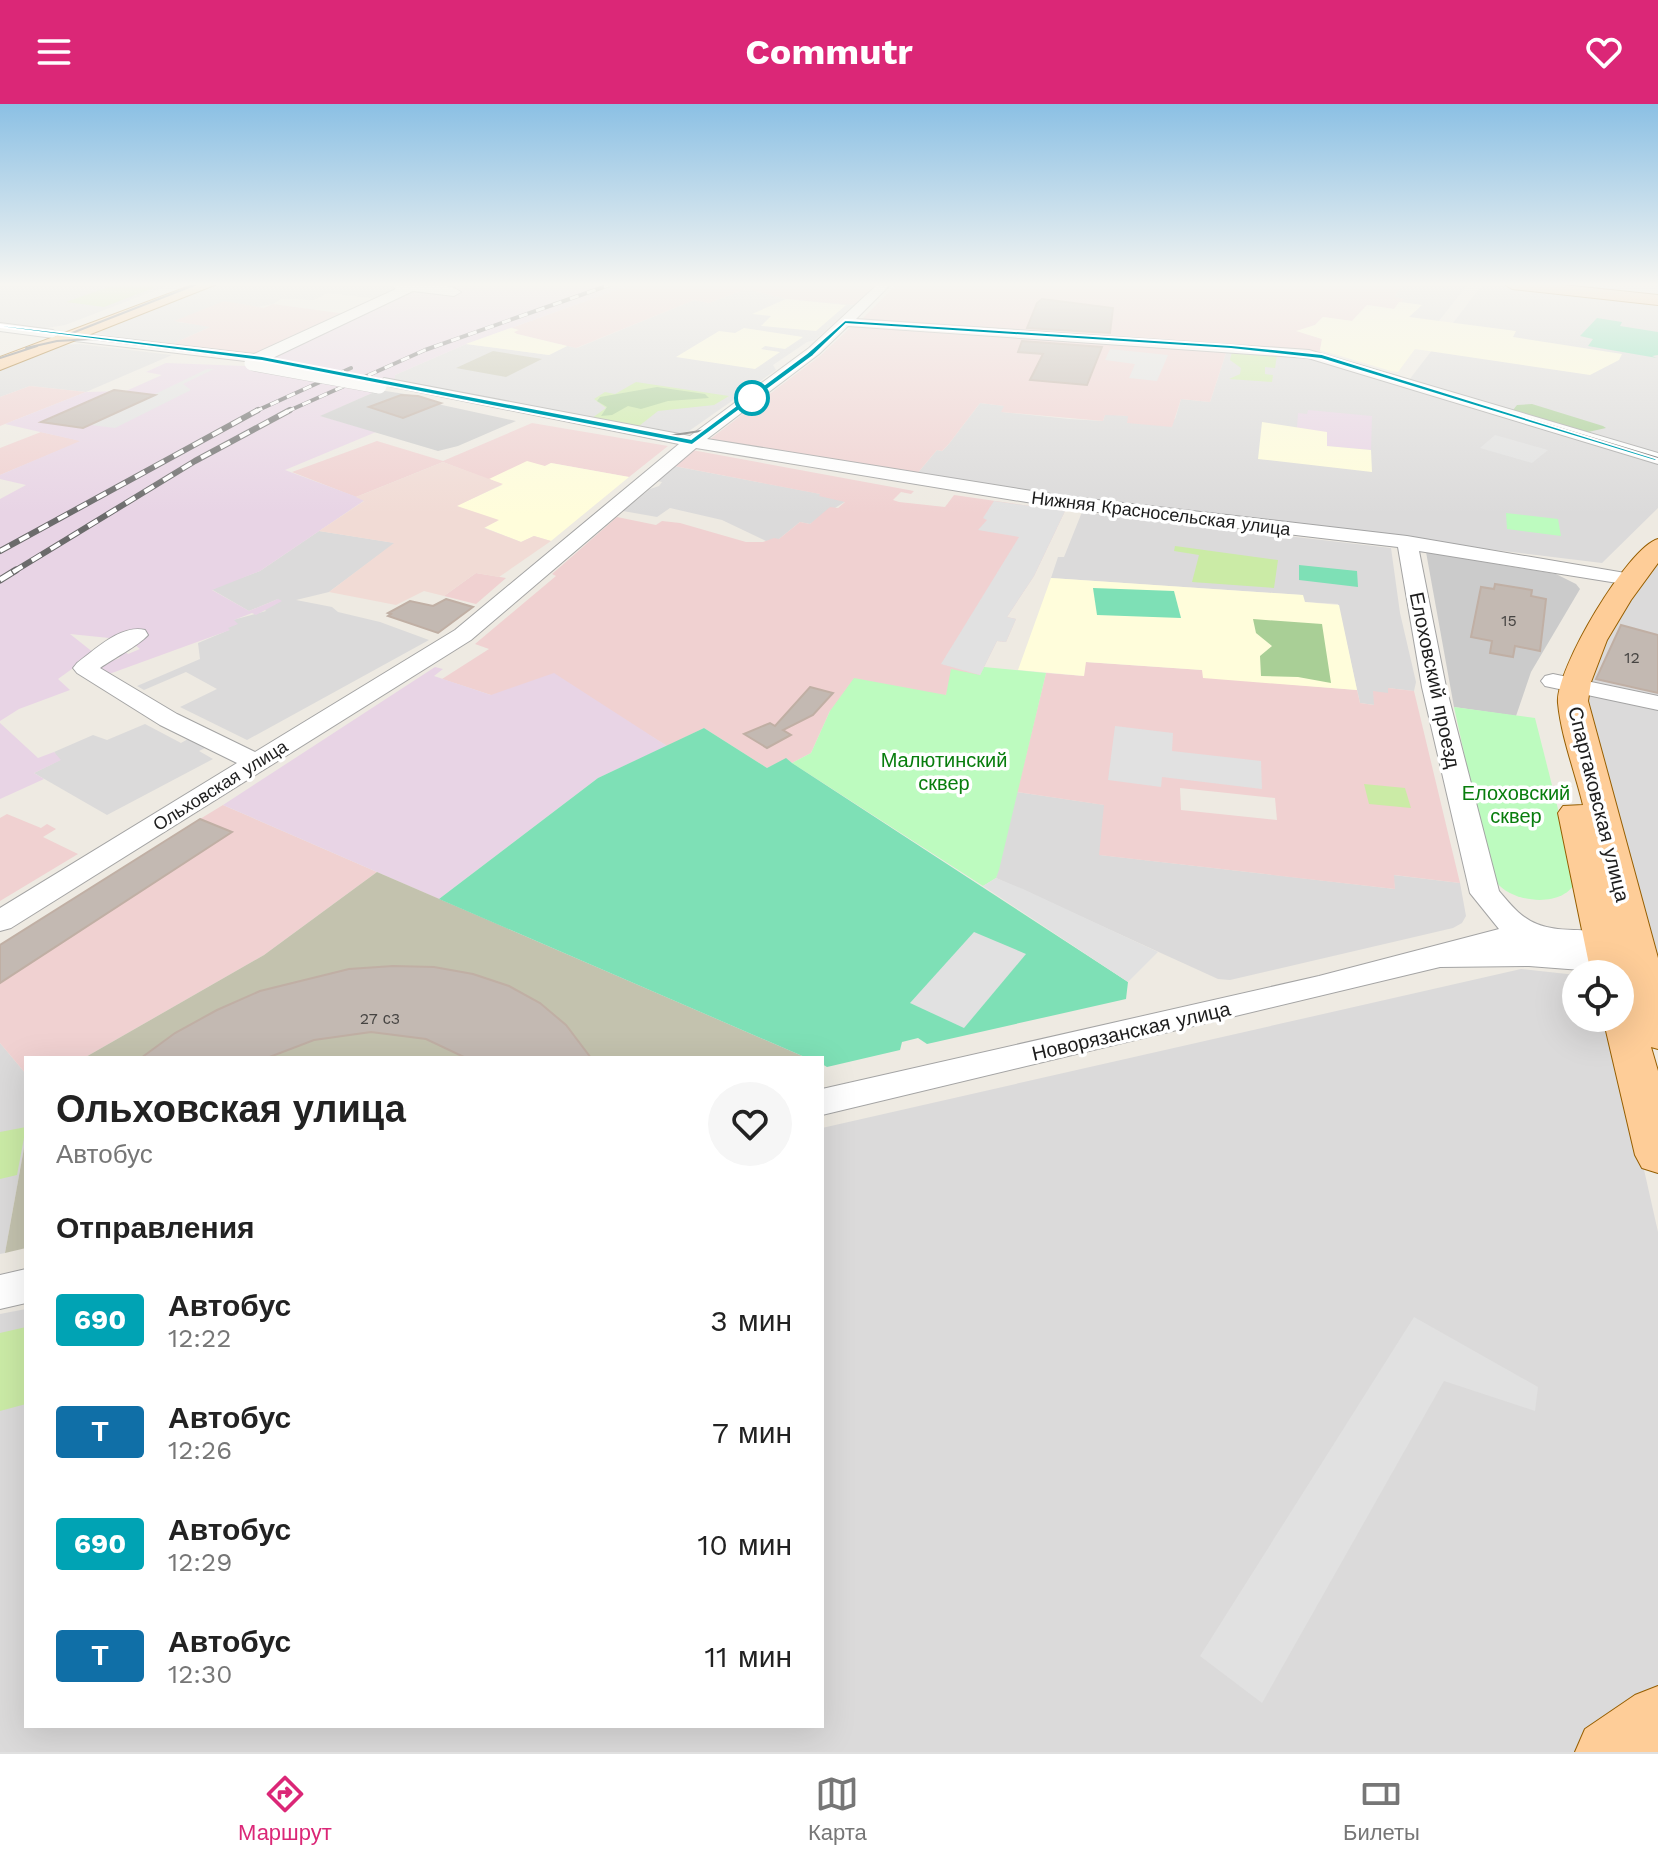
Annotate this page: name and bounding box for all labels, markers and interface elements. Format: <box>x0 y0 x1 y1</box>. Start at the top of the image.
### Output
icon: menu <box>32 30 76 74</box>
icon: heart <box>1582 30 1626 74</box>
text: Commutr <box>745 31 913 73</box>
unlabelled marker <box>735 381 769 415</box>
street label: Нижняя Красносельская улица <box>1030 487 1293 539</box>
street label: Елоховский проезд <box>1405 590 1465 771</box>
house number: 15 <box>1501 611 1517 630</box>
house number: 12 <box>1624 648 1640 667</box>
street label: Спартаковская улица <box>1563 704 1635 905</box>
street label: Ольховская улица <box>149 735 292 835</box>
park label: Малютинский сквер <box>881 748 1007 795</box>
park label: Елоховский сквер <box>1462 781 1570 828</box>
map controls <box>1562 960 1634 1032</box>
button: locate <box>1562 960 1634 1032</box>
street label: Новорязанская улица <box>1029 996 1233 1066</box>
house number: 27 с3 <box>360 1009 400 1028</box>
button: heart <box>708 1082 792 1166</box>
text: Ольховская улица <box>56 1087 406 1131</box>
text: Автобус <box>56 1139 153 1169</box>
text: Отправления <box>56 1210 255 1245</box>
text: Автобус <box>168 1288 291 1323</box>
text: 690 <box>74 1303 126 1336</box>
text: 3 мин <box>710 1303 792 1338</box>
text: 12:22 <box>168 1323 231 1353</box>
text: Автобус <box>168 1400 291 1435</box>
text: Т <box>91 1415 109 1448</box>
text: 7 мин <box>712 1415 792 1450</box>
text: 12:26 <box>168 1435 232 1465</box>
text: Автобус <box>168 1512 291 1547</box>
text: 690 <box>74 1527 126 1560</box>
text: 10 мин <box>697 1527 792 1562</box>
text: 12:29 <box>168 1547 232 1577</box>
text: Автобус <box>168 1624 291 1659</box>
text: Т <box>91 1639 109 1672</box>
text: 11 мин <box>704 1639 792 1674</box>
text: 12:30 <box>168 1659 232 1689</box>
tab: Маршрут <box>238 1772 332 1846</box>
tab: Карта <box>808 1772 867 1846</box>
tab: Билеты <box>1343 1772 1420 1846</box>

